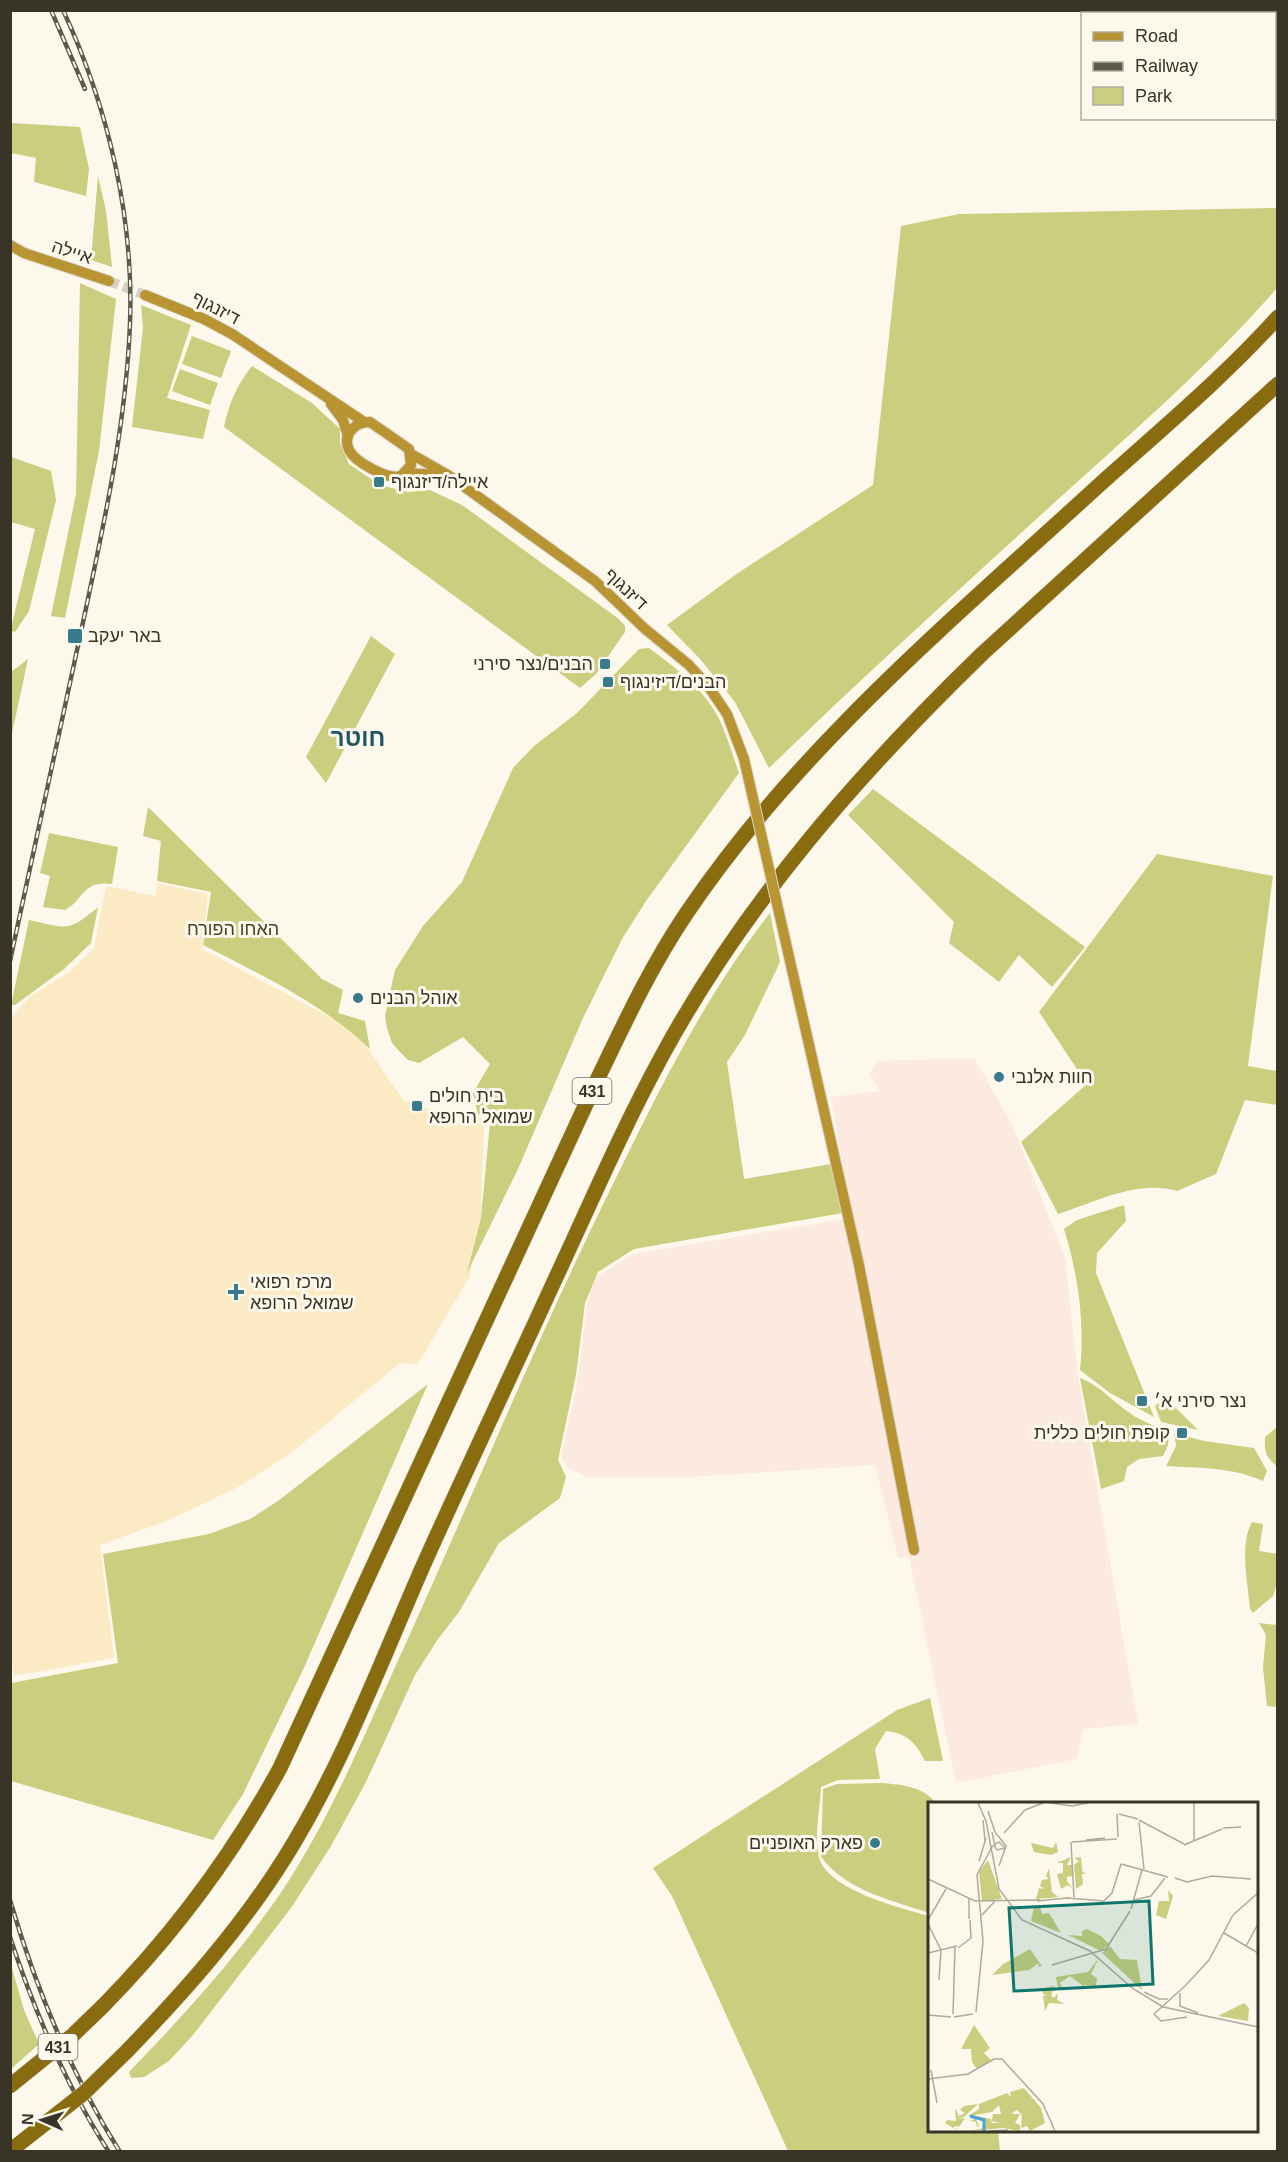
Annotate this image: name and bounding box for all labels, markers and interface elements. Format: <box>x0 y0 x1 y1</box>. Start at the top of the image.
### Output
legend <box>1081 12 1276 120</box>
text: Road <box>1135 26 1178 46</box>
text: Railway <box>1135 56 1198 76</box>
text: Park <box>1135 86 1173 106</box>
street label: איילה <box>49 236 95 268</box>
street label: דיזנגוף <box>189 288 243 328</box>
place label: איילה/דיזנגוף <box>391 472 489 492</box>
marker: איילה/דיזנגוף <box>372 475 386 489</box>
street label: דיזנגוף <box>601 564 651 614</box>
place label: באר יעקב <box>88 626 161 646</box>
marker: באר יעקב <box>66 627 84 645</box>
place label: הבנים/נצר סירני <box>473 654 593 674</box>
marker: הבנים/נצר סירני <box>598 657 612 671</box>
place label: הבנים/דיזינגוף <box>620 672 726 692</box>
marker: הבנים/דיזינגוף <box>601 675 615 689</box>
district label: חוטר <box>331 724 385 751</box>
park label: האחו הפורח <box>187 919 279 939</box>
place label: אוהל הבנים <box>370 988 458 1008</box>
marker: אוהל הבנים <box>351 991 365 1005</box>
place label: חוות אלנבי <box>1011 1067 1093 1087</box>
marker: חוות אלנבי <box>992 1070 1006 1084</box>
road number: 431 <box>572 1078 612 1104</box>
place label: בית חולים שמואל הרופא <box>429 1086 533 1127</box>
marker: בית חולים שמואל הרופא <box>410 1099 424 1113</box>
place label: מרכז רפואי שמואל הרופא <box>250 1272 354 1313</box>
marker: מרכז רפואי שמואל הרופא <box>227 1283 245 1301</box>
place label: נצר סירני א׳ <box>1154 1391 1246 1411</box>
marker: נצר סירני א׳ <box>1135 1394 1149 1408</box>
place label: קופת חולים כללית <box>1034 1423 1170 1443</box>
marker: קופת חולים כללית <box>1175 1426 1189 1440</box>
inset map <box>928 1802 1258 2132</box>
place label: פארק האופניים <box>749 1833 863 1853</box>
marker: פארק האופניים <box>868 1836 882 1850</box>
road number: 431 <box>38 2034 78 2060</box>
north arrow <box>12 2090 72 2150</box>
text: N <box>19 2113 36 2125</box>

